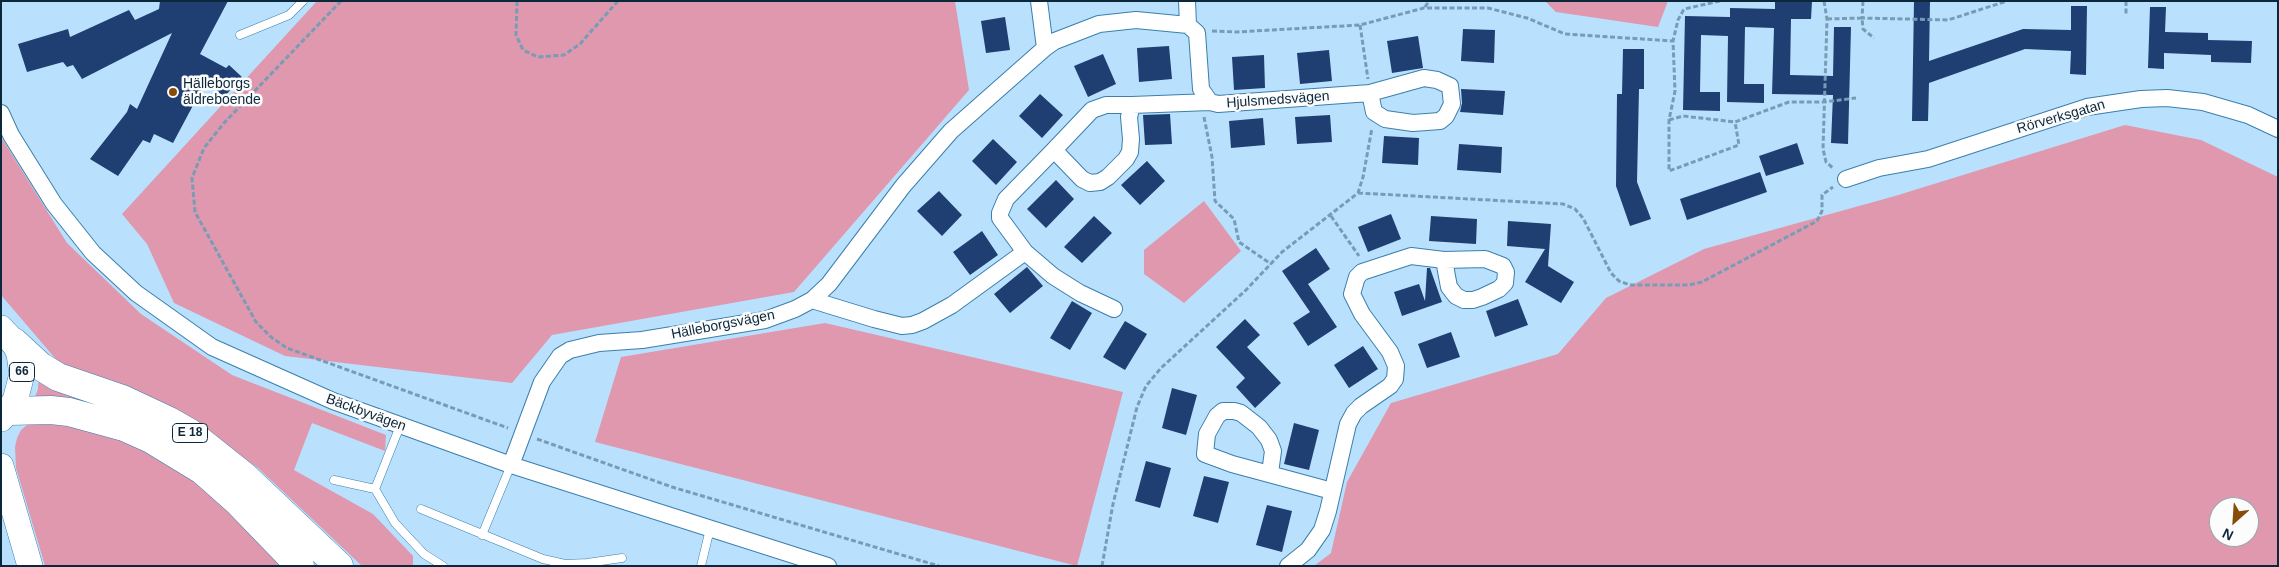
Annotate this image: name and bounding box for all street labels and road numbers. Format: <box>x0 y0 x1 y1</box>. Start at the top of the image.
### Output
street label: Hjulsmedsvägen <box>1226 88 1330 112</box>
street label: Rörverksgatan <box>2015 96 2107 138</box>
street label: Hälleborgsvägen <box>670 307 776 343</box>
road number: 66 <box>10 362 34 382</box>
street label: Bäckbyvägen <box>324 391 408 435</box>
road number: E 18 <box>172 423 208 442</box>

